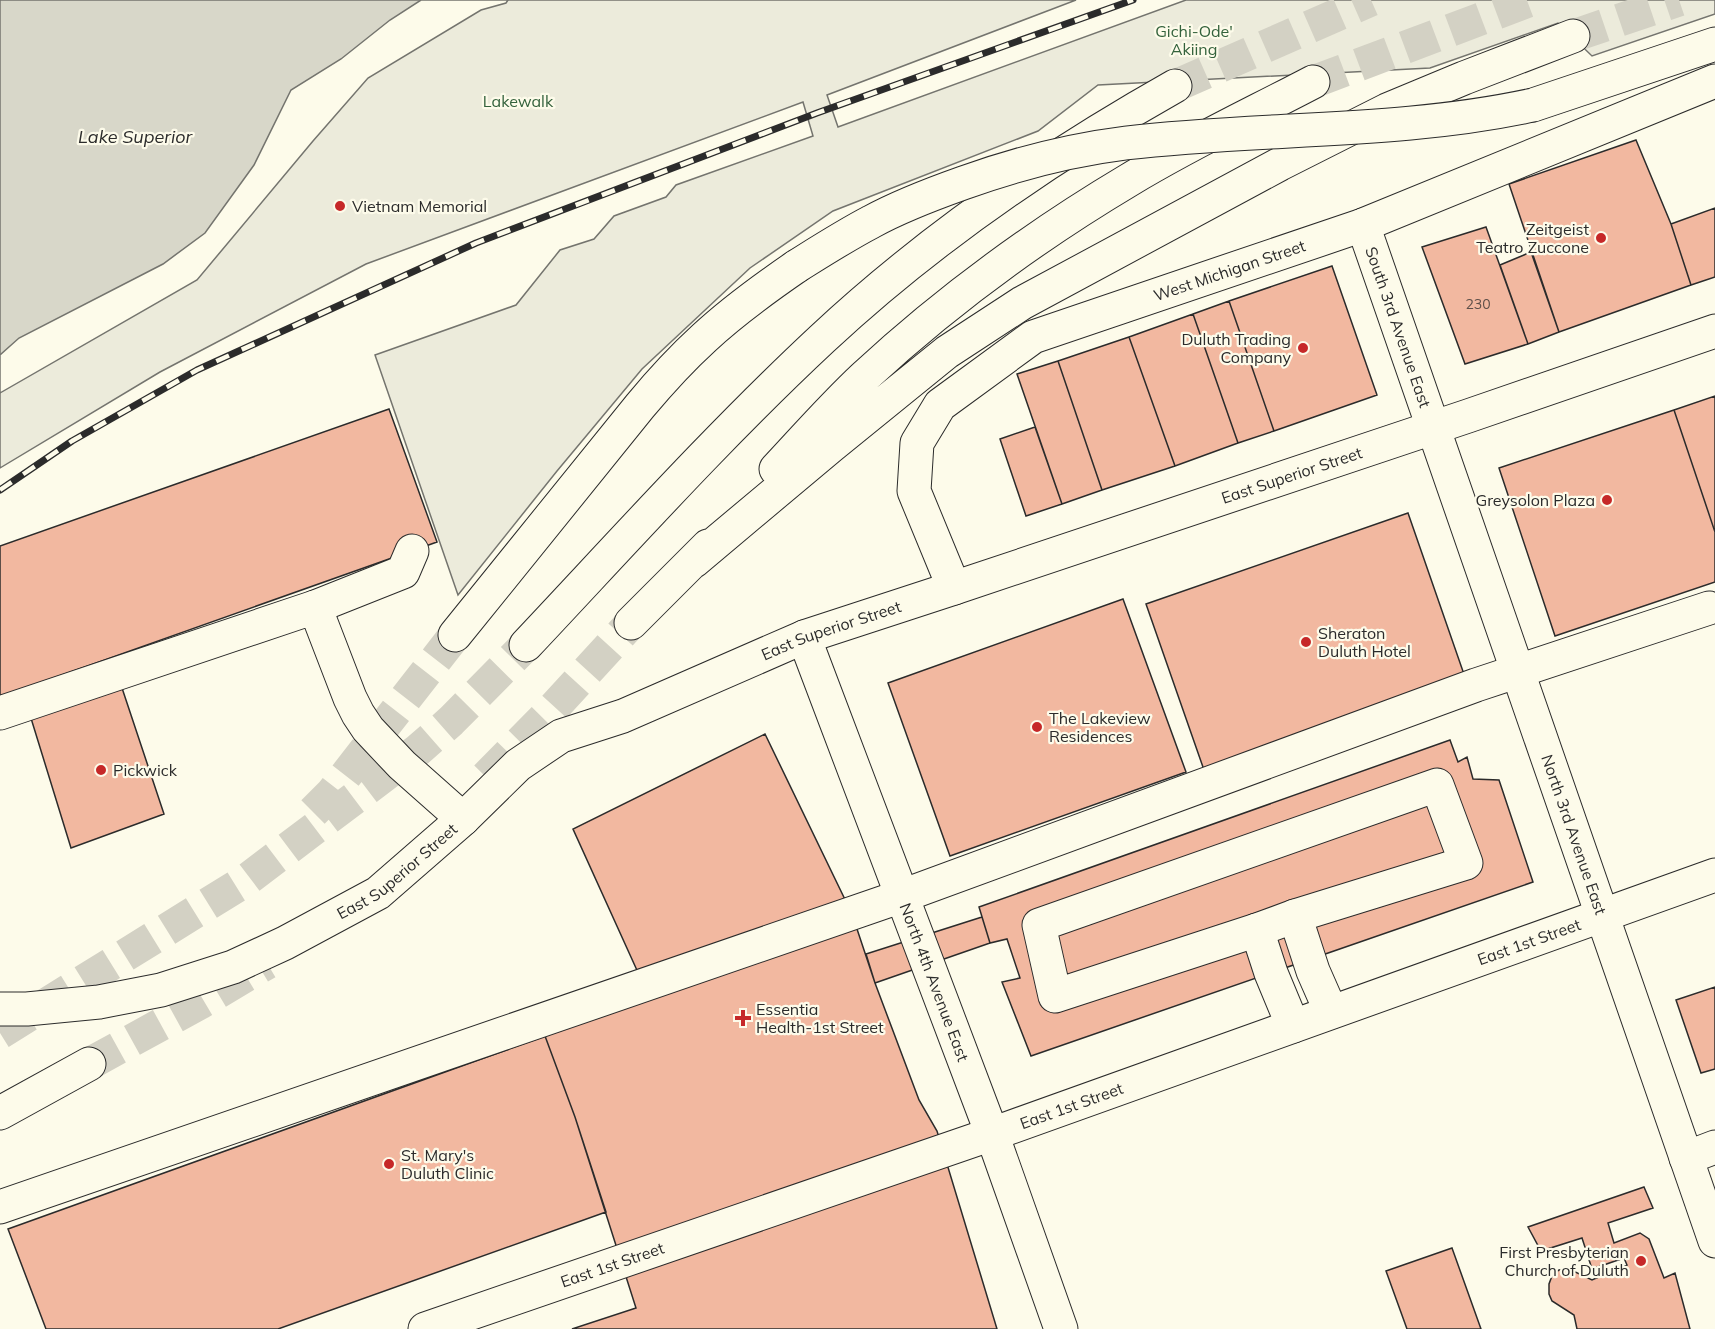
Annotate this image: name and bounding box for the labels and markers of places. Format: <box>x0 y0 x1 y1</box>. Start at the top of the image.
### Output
place label: Vietnam Memorial <box>352 196 487 216</box>
marker: Vietnam Memorial <box>333 199 347 213</box>
place label: Zeitgeist Teatro Zuccone <box>1476 219 1589 257</box>
marker: Zeitgeist Teatro Zuccone <box>1594 231 1608 245</box>
place label: Duluth Trading Company <box>1181 329 1292 367</box>
marker: Duluth Trading Company <box>1296 341 1310 355</box>
place label: Greysolon Plaza <box>1475 490 1595 510</box>
marker: Greysolon Plaza <box>1600 493 1614 507</box>
place label: Sheraton Duluth Hotel <box>1318 623 1411 661</box>
marker: Sheraton Duluth Hotel <box>1299 635 1313 649</box>
place label: The Lakeview Residences <box>1049 708 1151 746</box>
marker: The Lakeview Residences <box>1030 720 1044 734</box>
place label: Pickwick <box>113 760 178 780</box>
marker: Pickwick <box>94 763 108 777</box>
place label: Essentia Health-1st Street <box>756 999 884 1037</box>
marker: Essentia Health-1st Street <box>734 1009 752 1027</box>
place label: St. Mary's Duluth Clinic <box>401 1145 494 1183</box>
marker: St. Mary's Duluth Clinic <box>382 1157 396 1171</box>
place label: First Presbyterian Church of Duluth <box>1499 1242 1629 1280</box>
marker: First Presbyterian Church of Duluth <box>1634 1254 1648 1268</box>

